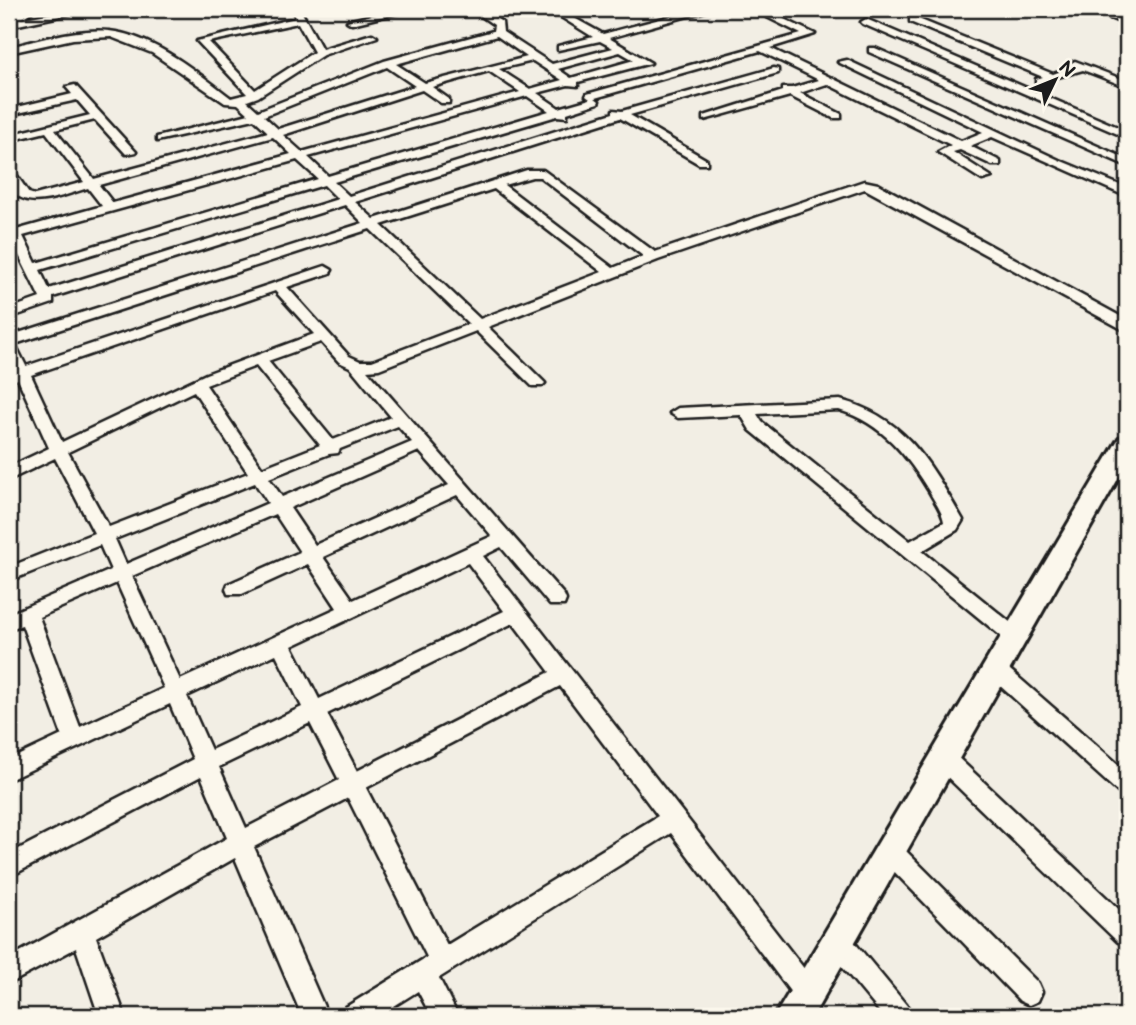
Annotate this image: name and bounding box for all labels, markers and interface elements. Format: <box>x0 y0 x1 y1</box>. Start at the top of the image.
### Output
north arrow <box>1020 46 1090 116</box>
text: N <box>1053 56 1080 82</box>

